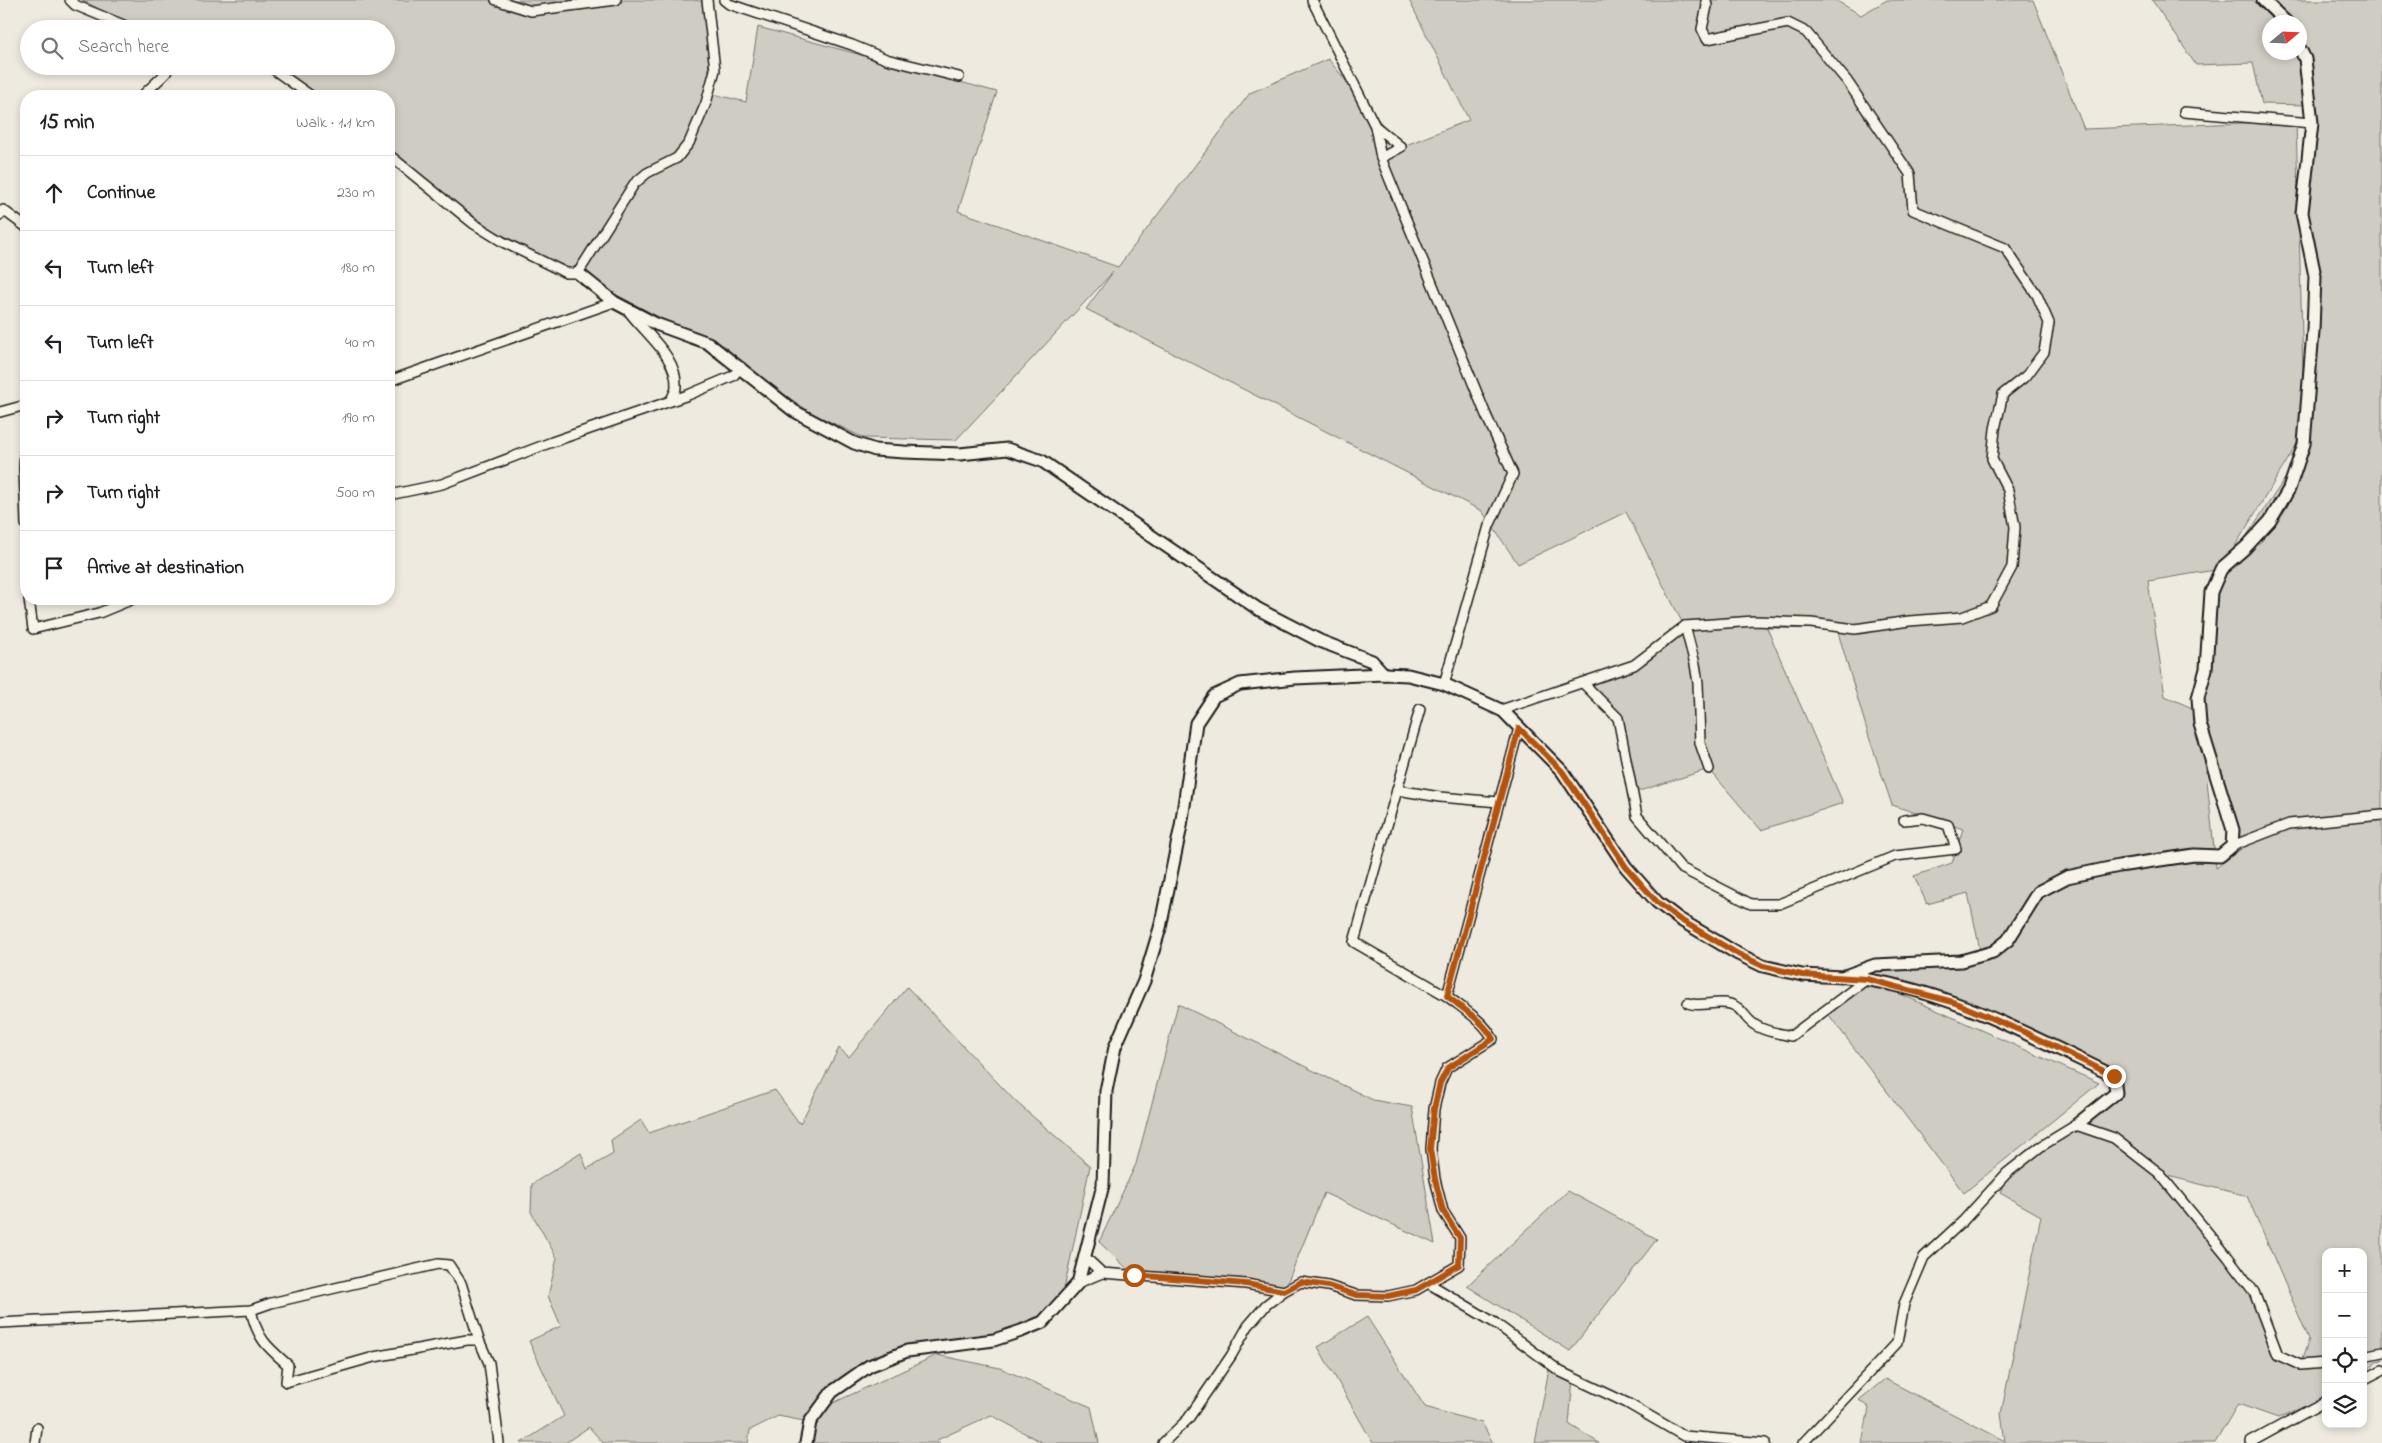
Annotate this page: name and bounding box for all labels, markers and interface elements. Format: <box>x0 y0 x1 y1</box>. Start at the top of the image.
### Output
north arrow <box>2262 15 2307 60</box>
search box <box>20 20 395 75</box>
icon: search <box>38 34 66 62</box>
text: Search here <box>78 34 169 61</box>
text: 15 min <box>40 108 94 138</box>
text: Walk · 1.1 km <box>296 111 375 135</box>
icon: ahead <box>40 179 68 207</box>
text: Continue <box>87 180 155 207</box>
text: 230 m <box>337 181 375 205</box>
icon: left <box>40 254 68 282</box>
text: Turn left <box>87 255 154 282</box>
text: 180 m <box>341 256 375 280</box>
icon: left <box>40 329 68 357</box>
text: Turn left <box>87 330 154 357</box>
text: 40 m <box>345 331 375 355</box>
icon: right <box>40 404 68 432</box>
text: Turn right <box>87 405 160 432</box>
text: 190 m <box>342 406 375 430</box>
icon: right <box>40 479 68 507</box>
text: Turn right <box>87 480 160 507</box>
text: 500 m <box>336 481 375 505</box>
icon: arrive <box>40 554 68 582</box>
text: Arrive at destination <box>87 555 244 582</box>
route end <box>2103 1065 2126 1088</box>
map controls <box>2322 1248 2367 1428</box>
button: + <box>2322 1248 2367 1293</box>
route start <box>1123 1264 1146 1287</box>
button: − <box>2322 1293 2367 1338</box>
button: locate <box>2322 1338 2367 1383</box>
button: layers <box>2322 1383 2367 1428</box>

